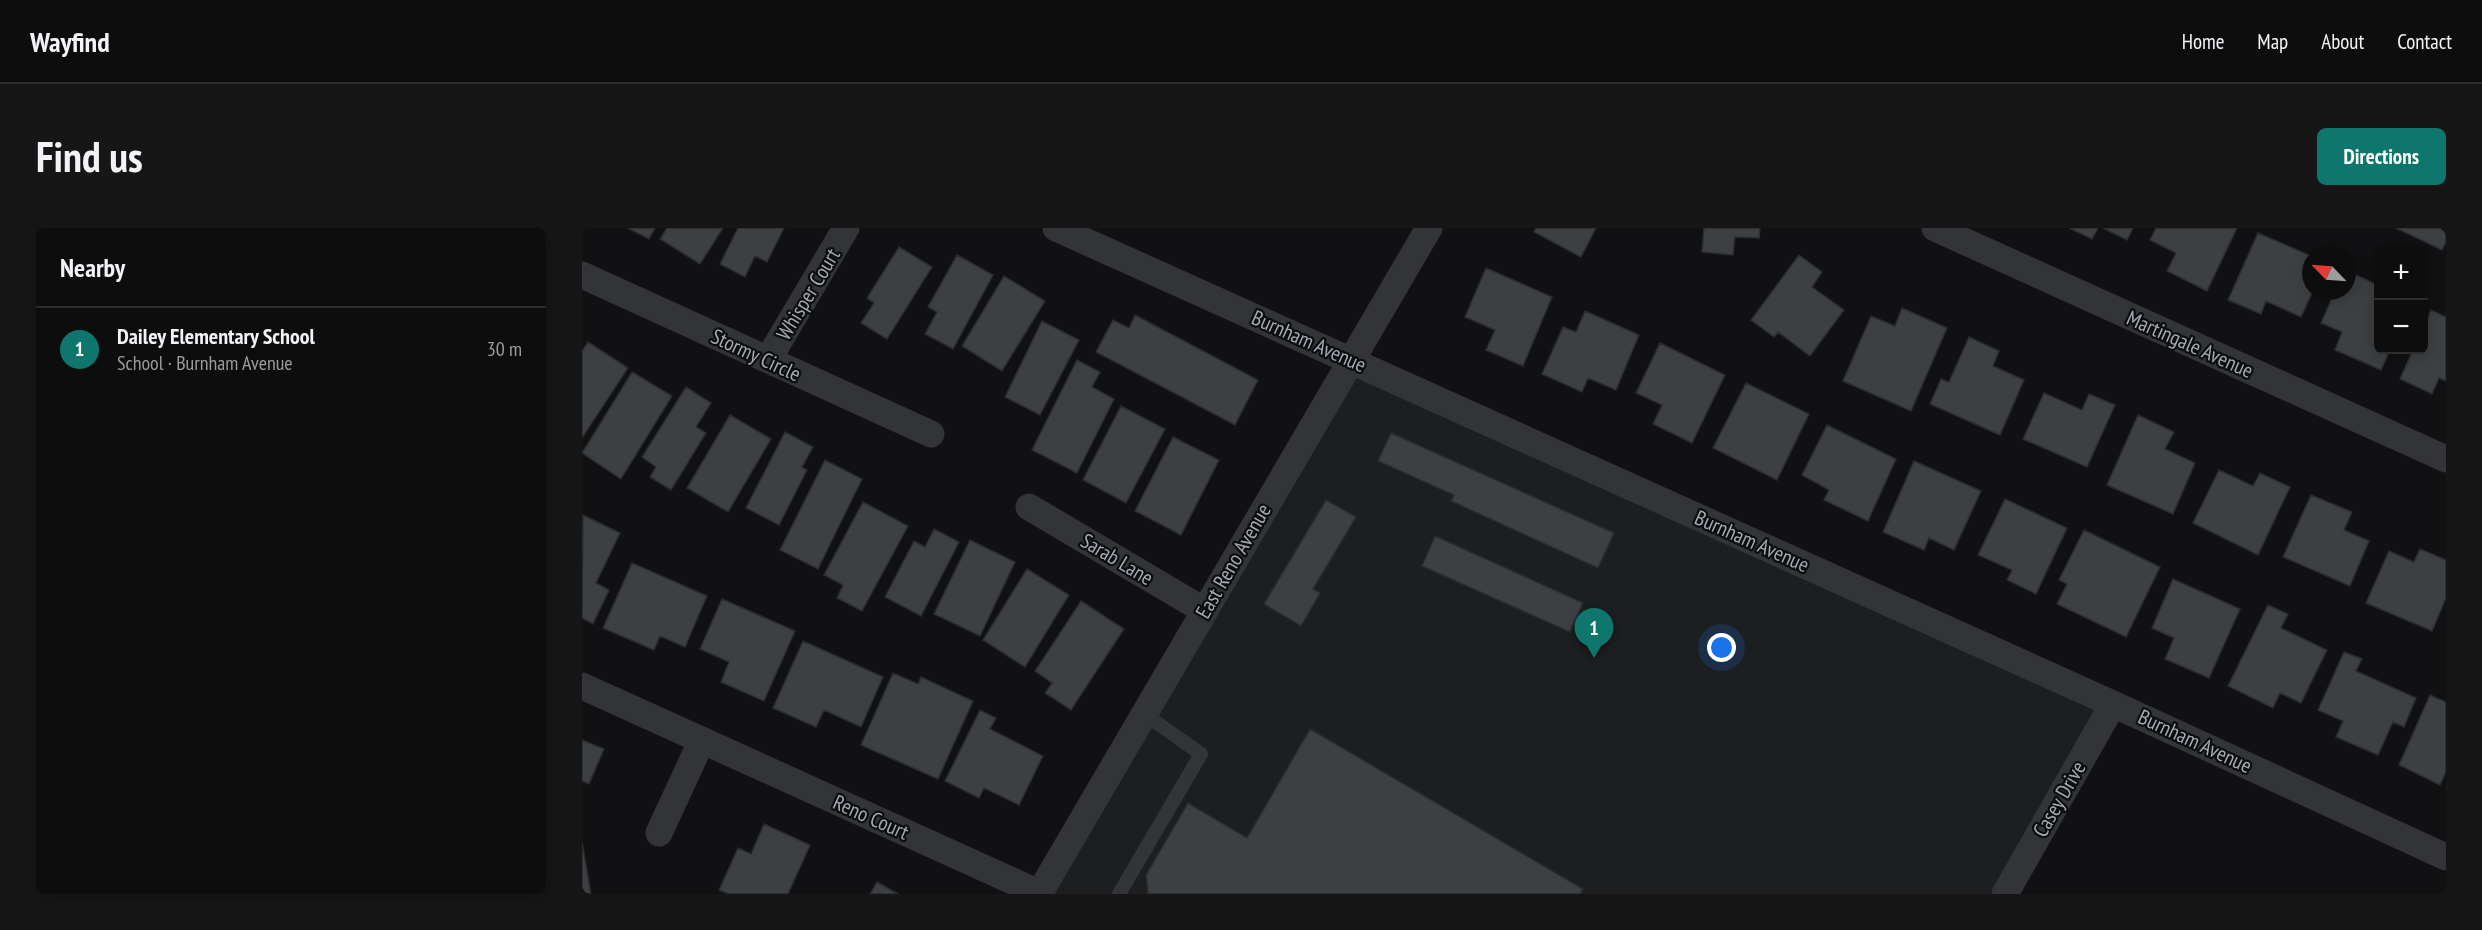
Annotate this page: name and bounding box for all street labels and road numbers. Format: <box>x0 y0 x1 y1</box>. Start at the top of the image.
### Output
street label: Whisper Court <box>770 243 846 345</box>
street label: Burnham Avenue <box>1248 304 1370 378</box>
street label: Martingale Avenue <box>2123 304 2257 384</box>
street label: Stormy Circle <box>707 323 805 387</box>
street label: East Reno Avenue <box>1189 499 1277 623</box>
street label: Burnham Avenue <box>1691 504 1813 578</box>
street label: Sarab Lane <box>1076 527 1158 591</box>
street label: Burnham Avenue <box>2134 703 2256 779</box>
street label: Casey Drive <box>2027 756 2091 842</box>
street label: Reno Court <box>829 788 913 846</box>

